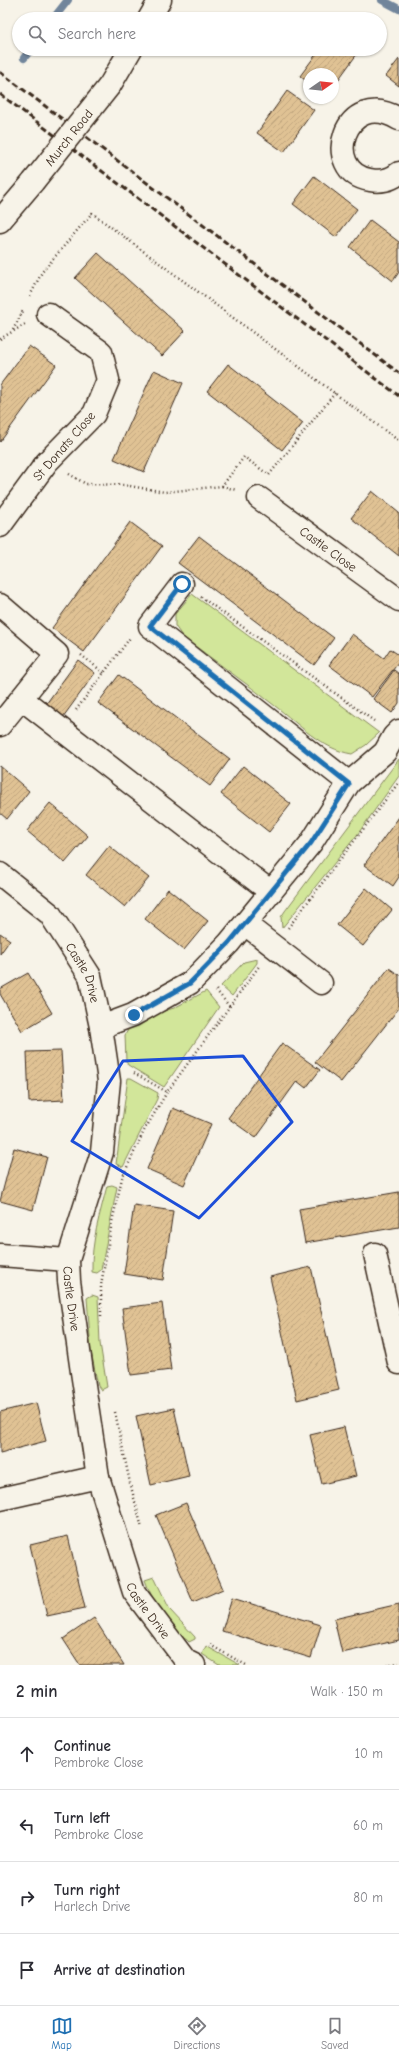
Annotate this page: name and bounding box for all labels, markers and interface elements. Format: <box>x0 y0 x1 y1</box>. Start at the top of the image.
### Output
search box <box>12 12 387 56</box>
icon: search <box>26 23 48 45</box>
text: Search here <box>58 25 136 43</box>
north arrow <box>303 68 339 104</box>
street label: Murch Road <box>41 106 95 169</box>
street label: St Donats Close <box>30 408 99 484</box>
street label: Castle Close <box>297 523 360 575</box>
route start <box>173 575 191 593</box>
street label: Castle Drive <box>63 939 103 1004</box>
route end <box>125 1006 143 1024</box>
street label: Castle Drive <box>61 1266 84 1333</box>
street label: Castle Drive <box>124 1581 174 1642</box>
text: 2 min <box>16 1682 57 1701</box>
text: Walk · 150 m <box>311 1684 383 1699</box>
text: Continue <box>54 1737 111 1755</box>
icon: ahead <box>16 1743 38 1765</box>
text: 10 m <box>355 1746 383 1761</box>
text: Pembroke Close <box>54 1755 143 1770</box>
text: Turn left <box>54 1809 110 1827</box>
icon: left <box>16 1815 38 1837</box>
text: 60 m <box>353 1818 383 1833</box>
text: Pembroke Close <box>54 1827 143 1842</box>
text: Turn right <box>54 1881 120 1899</box>
icon: right <box>16 1887 38 1909</box>
text: 80 m <box>353 1890 383 1905</box>
text: Harlech Drive <box>54 1899 130 1914</box>
icon: arrive <box>16 1959 38 1981</box>
text: Arrive at destination <box>54 1961 185 1979</box>
tab: Map <box>51 2015 73 2052</box>
tab: Directions <box>174 2015 220 2052</box>
tab: Saved <box>321 2015 348 2052</box>

